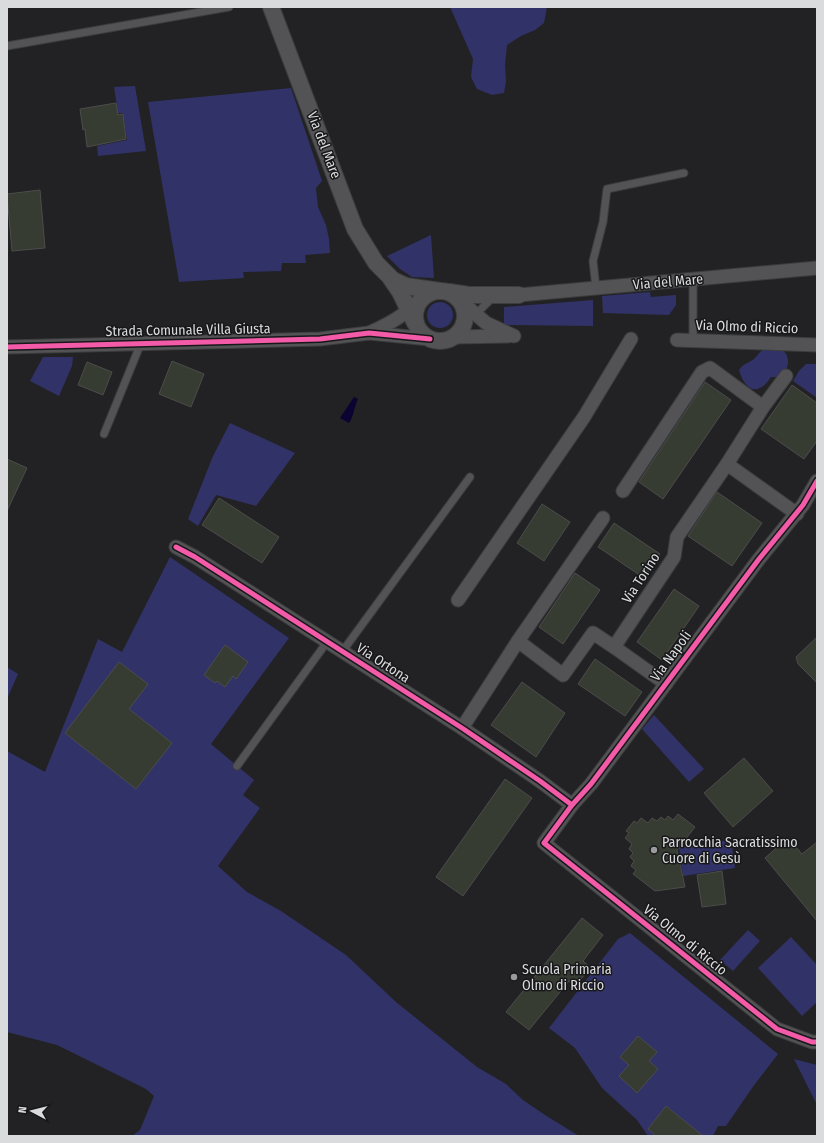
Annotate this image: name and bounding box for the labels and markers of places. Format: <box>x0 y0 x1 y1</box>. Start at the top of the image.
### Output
place label: Parrocchia Sacratissimo Cuore di Gesù <box>662 834 798 867</box>
marker: Parrocchia Sacratissimo Cuore di Gesù <box>649 845 659 855</box>
place label: Scuola Primaria Olmo di Riccio <box>522 961 612 994</box>
marker: Scuola Primaria Olmo di Riccio <box>509 972 519 982</box>

